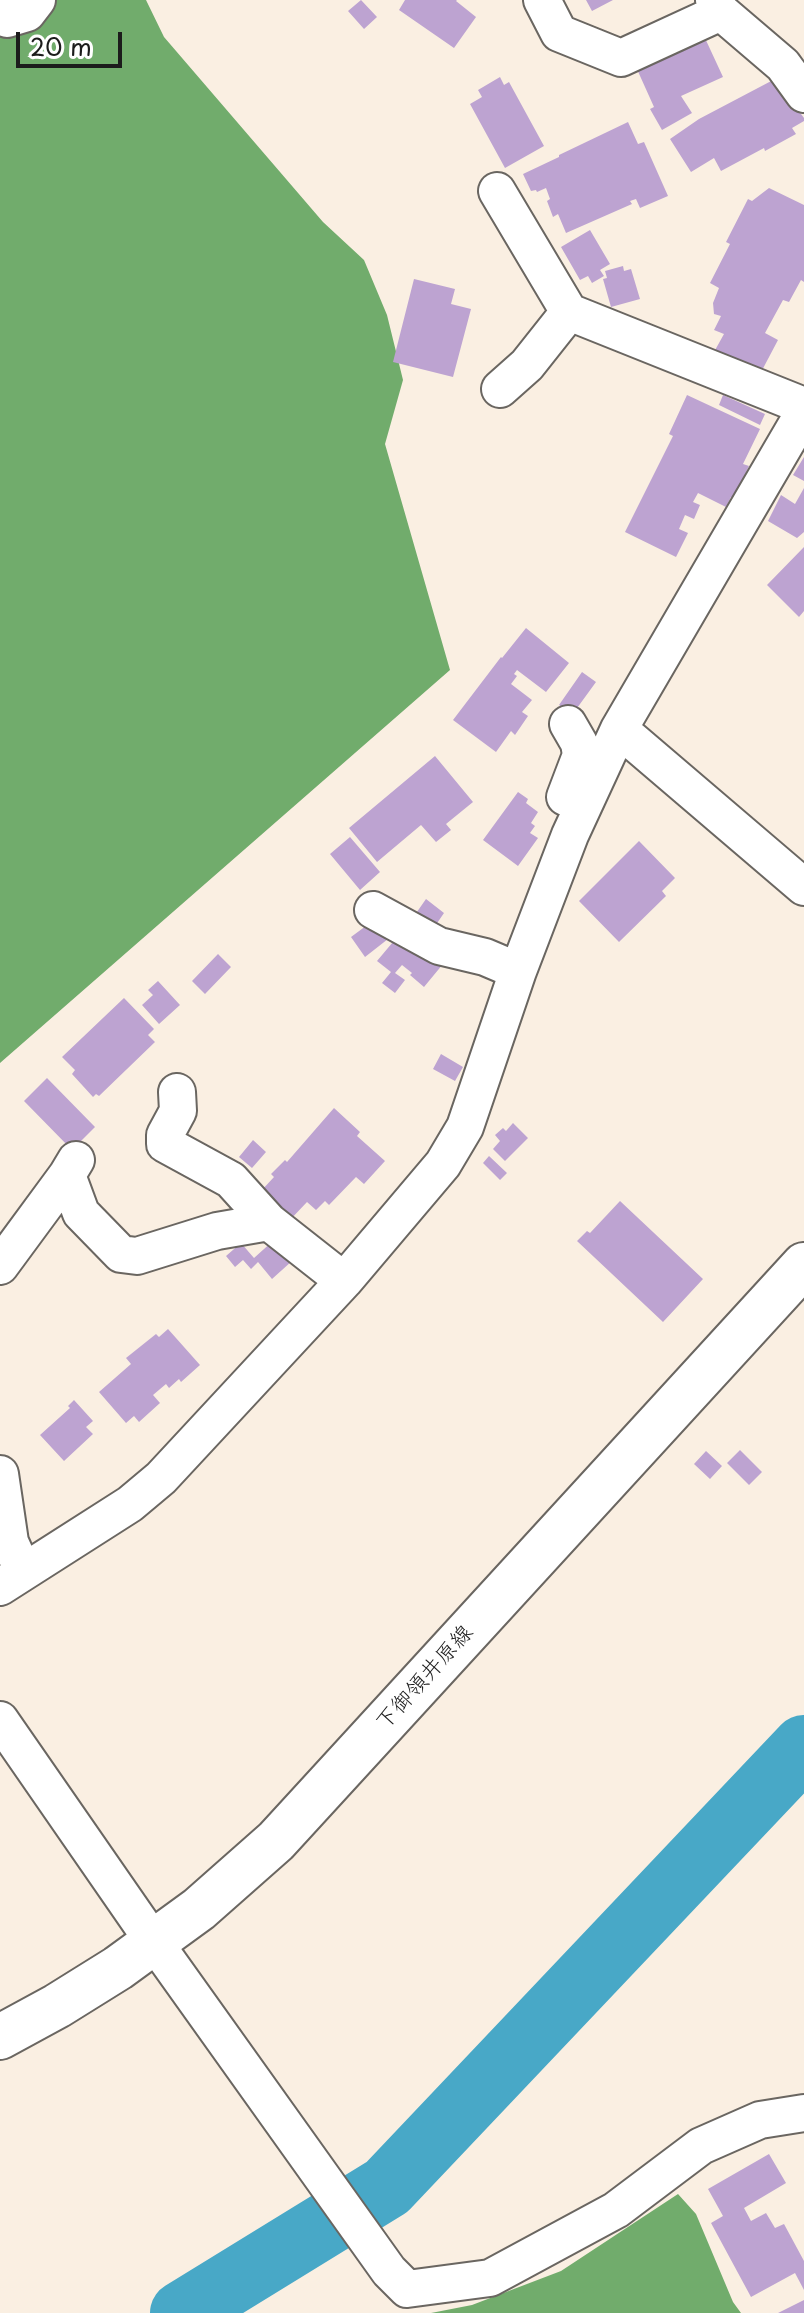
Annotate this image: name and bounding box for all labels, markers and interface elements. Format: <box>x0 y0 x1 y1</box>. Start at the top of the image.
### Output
scale bar <box>20 16 126 66</box>
text: 20 m <box>30 28 92 64</box>
street label: 下御領井原線 <box>371 1620 479 1736</box>

